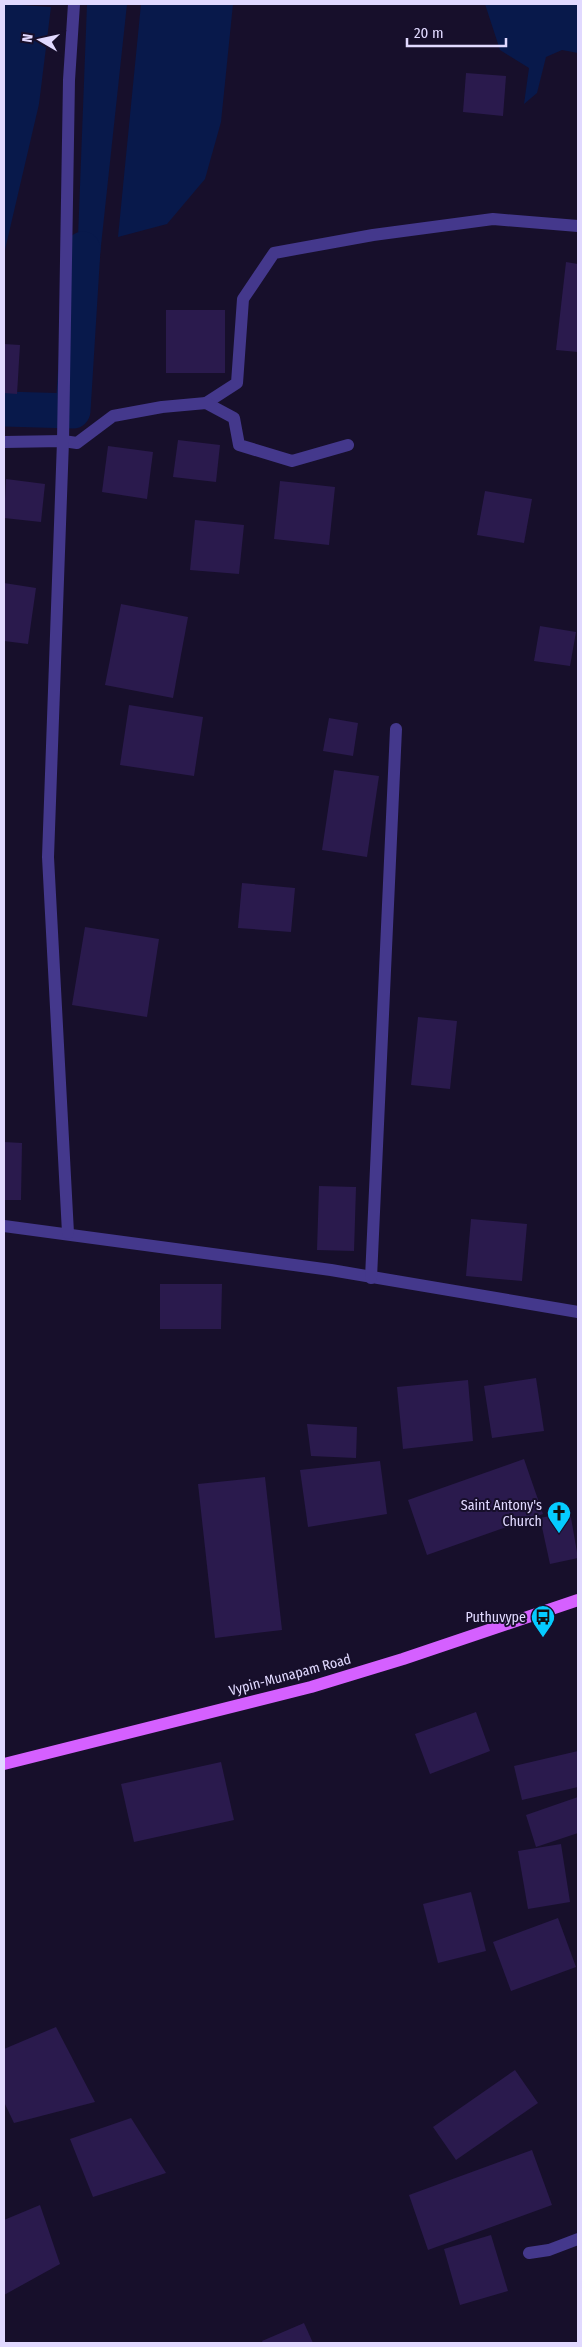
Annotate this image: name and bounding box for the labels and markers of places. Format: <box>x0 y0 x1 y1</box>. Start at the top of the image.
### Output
place label: Saint Antony's Church <box>461 1497 542 1530</box>
church icon: Saint Antony's Church <box>546 1500 572 1534</box>
bus stop icon: Puthuvype <box>530 1604 556 1638</box>
place label: Puthuvype <box>466 1609 526 1626</box>

